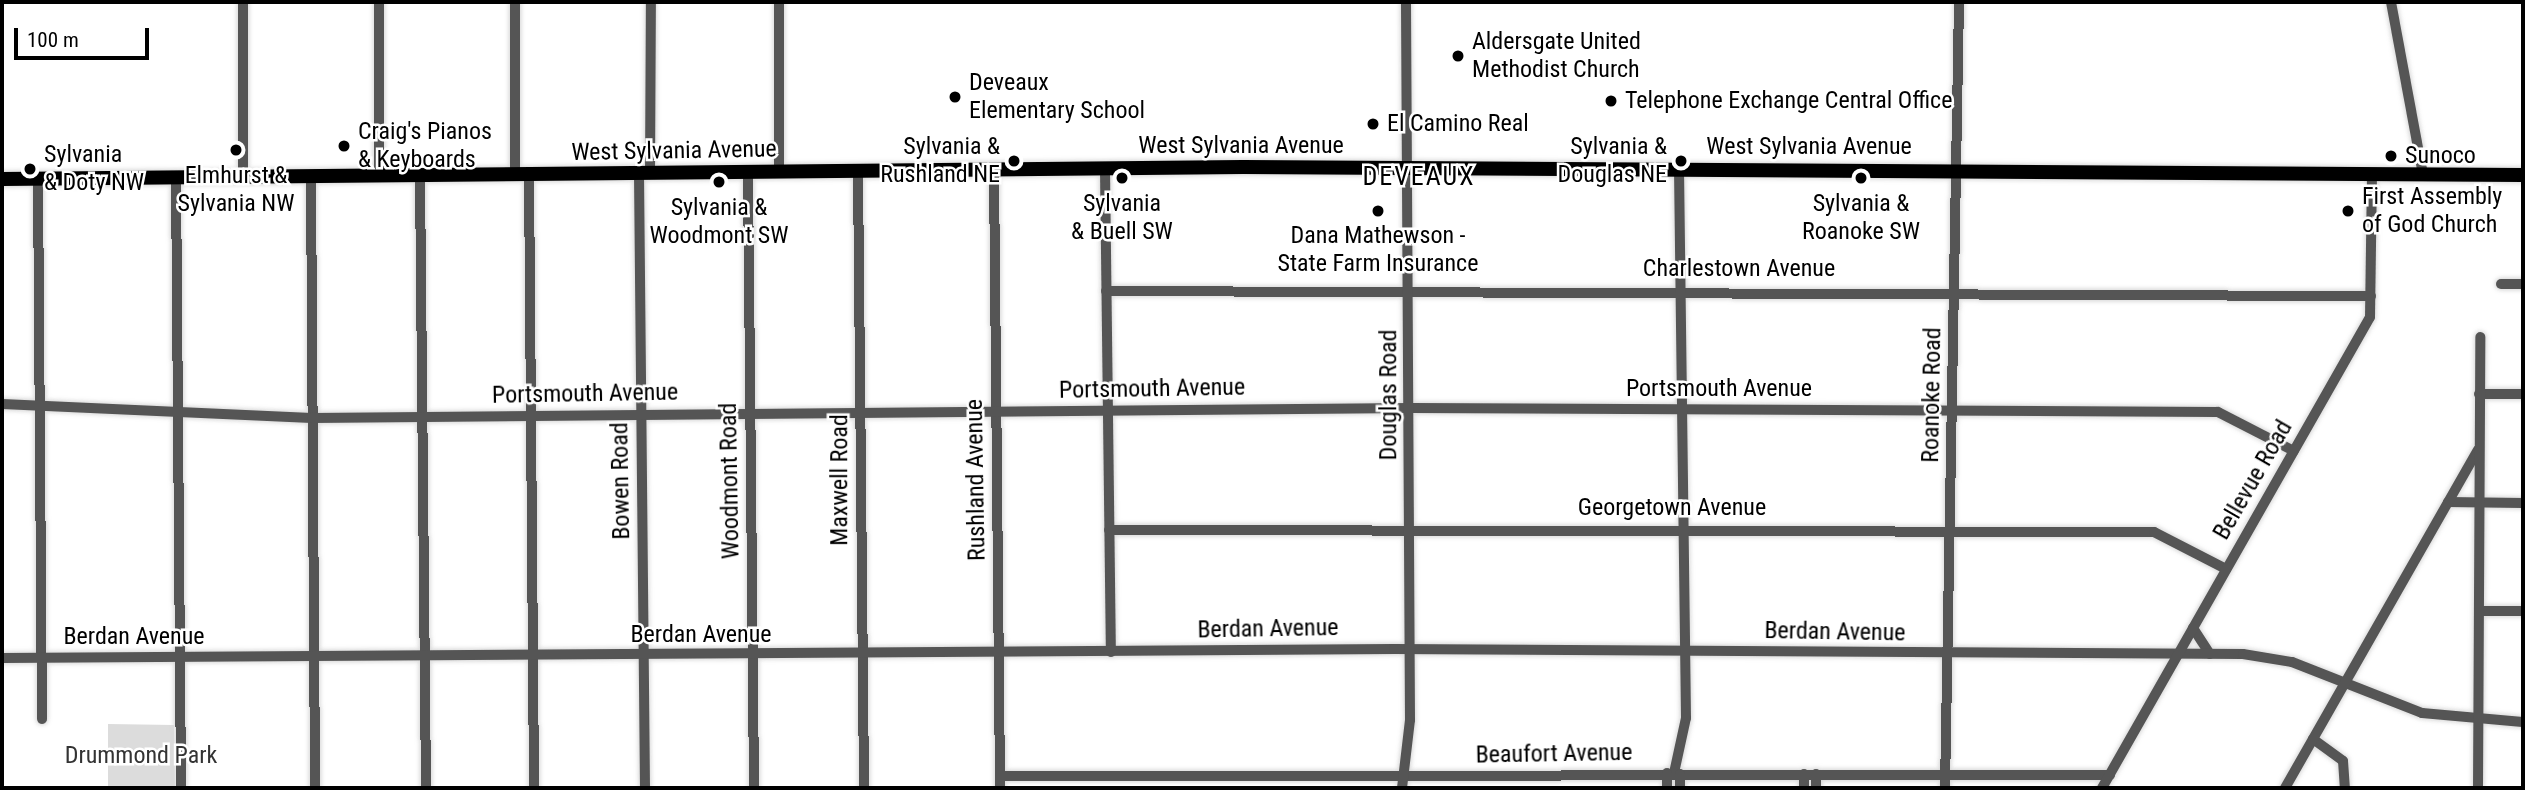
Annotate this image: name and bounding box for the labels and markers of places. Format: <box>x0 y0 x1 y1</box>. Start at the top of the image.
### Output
place label: Aldersgate United Methodist Church <box>1472 28 1641 84</box>
marker: Aldersgate United Methodist Church <box>1450 48 1466 64</box>
place label: Deveaux Elementary School <box>969 69 1145 125</box>
place label: Telephone Exchange Central Office <box>1625 87 1952 115</box>
marker: Deveaux Elementary School <box>947 89 963 105</box>
marker: Telephone Exchange Central Office <box>1603 93 1619 109</box>
place label: El Camino Real <box>1387 110 1529 138</box>
marker: El Camino Real <box>1365 116 1381 132</box>
place label: Craig's Pianos & Keyboards <box>358 118 492 174</box>
place label: Sylvania & Rushland NE <box>880 133 1000 189</box>
place label: Sylvania & Douglas NE <box>1558 133 1667 189</box>
marker: Craig's Pianos & Keyboards <box>336 138 352 154</box>
place label: Sylvania & Doty NW <box>44 141 144 197</box>
marker: Elmhurst & Sylvania NW <box>228 142 244 158</box>
place label: Sunoco <box>2405 142 2476 170</box>
marker: Sunoco <box>2383 148 2399 164</box>
marker: Sylvania & Rushland NE <box>1006 153 1022 169</box>
marker: Sylvania & Douglas NE <box>1673 153 1689 169</box>
marker: Sylvania & Doty NW <box>22 161 38 177</box>
place label: Elmhurst & Sylvania NW <box>178 162 294 218</box>
marker: Sylvania & Buell SW <box>1114 170 1130 186</box>
marker: Sylvania & Roanoke SW <box>1853 170 1869 186</box>
marker: Sylvania & Woodmont SW <box>711 174 727 190</box>
place label: First Assembly of God Church <box>2362 183 2502 239</box>
place label: Sylvania & Buell SW <box>1071 190 1173 246</box>
place label: Sylvania & Roanoke SW <box>1802 190 1920 246</box>
place label: Sylvania & Woodmont SW <box>650 194 788 250</box>
marker: Dana Mathewson - State Farm Insurance <box>1370 203 1386 219</box>
marker: First Assembly of God Church <box>2340 203 2356 219</box>
place label: Dana Mathewson - State Farm Insurance <box>1278 222 1478 278</box>

